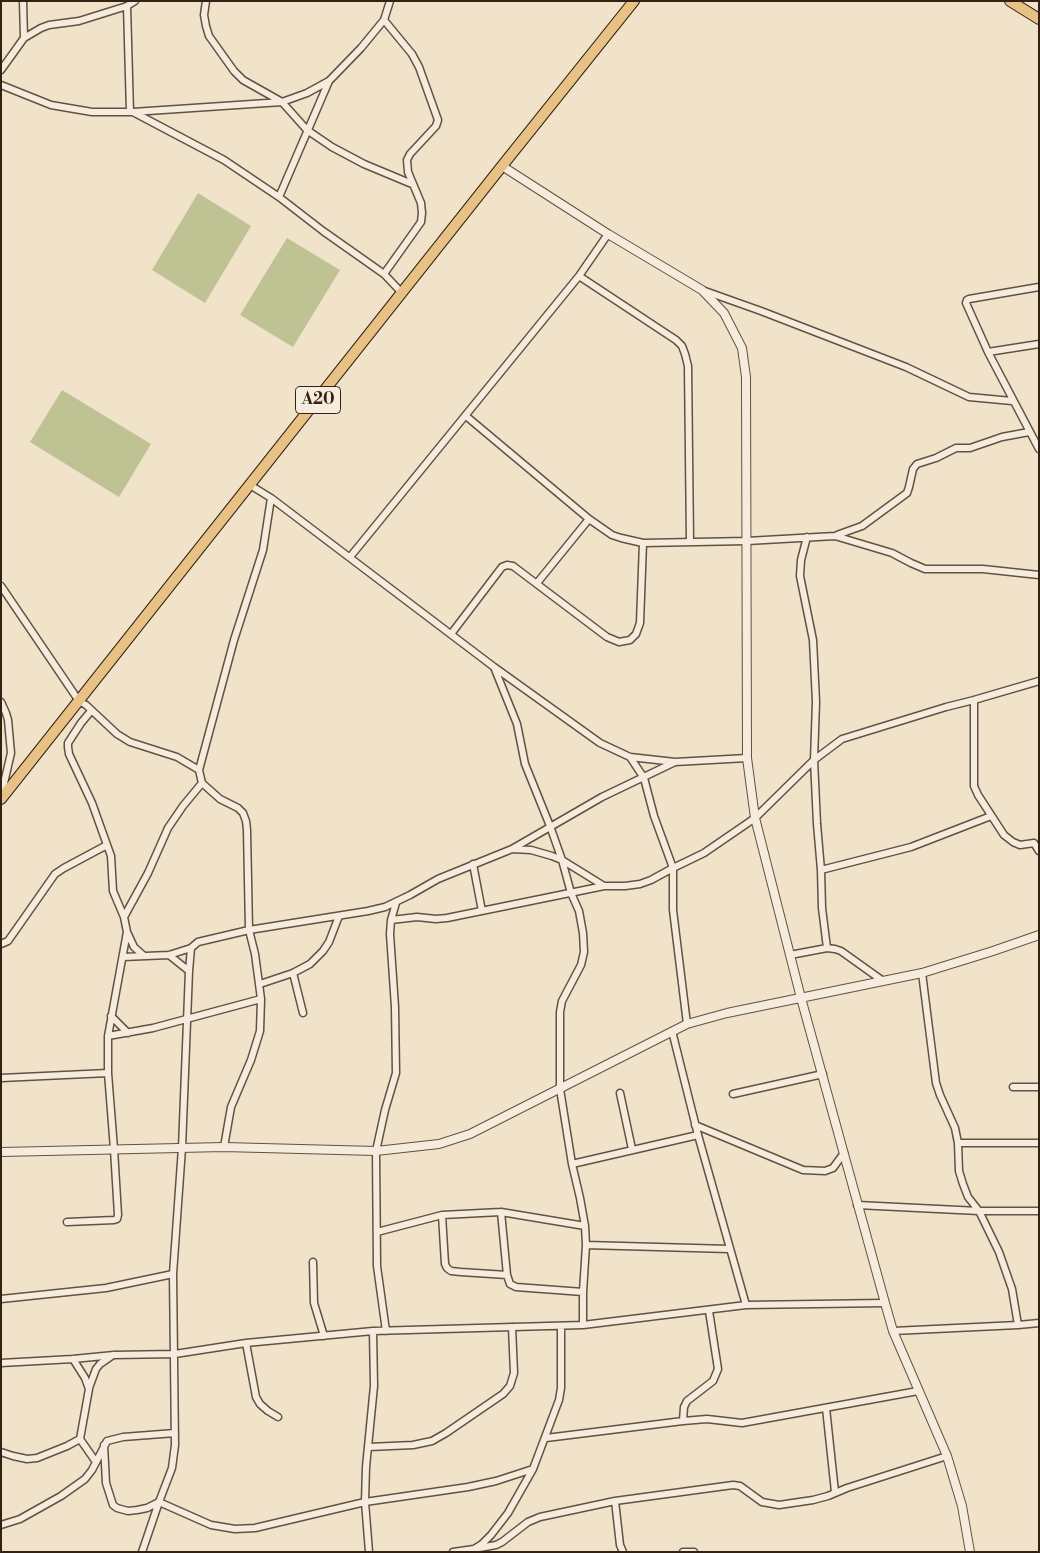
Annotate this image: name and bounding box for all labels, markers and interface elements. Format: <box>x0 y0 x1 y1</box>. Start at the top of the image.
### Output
road number: A20 <box>296 386 340 414</box>

